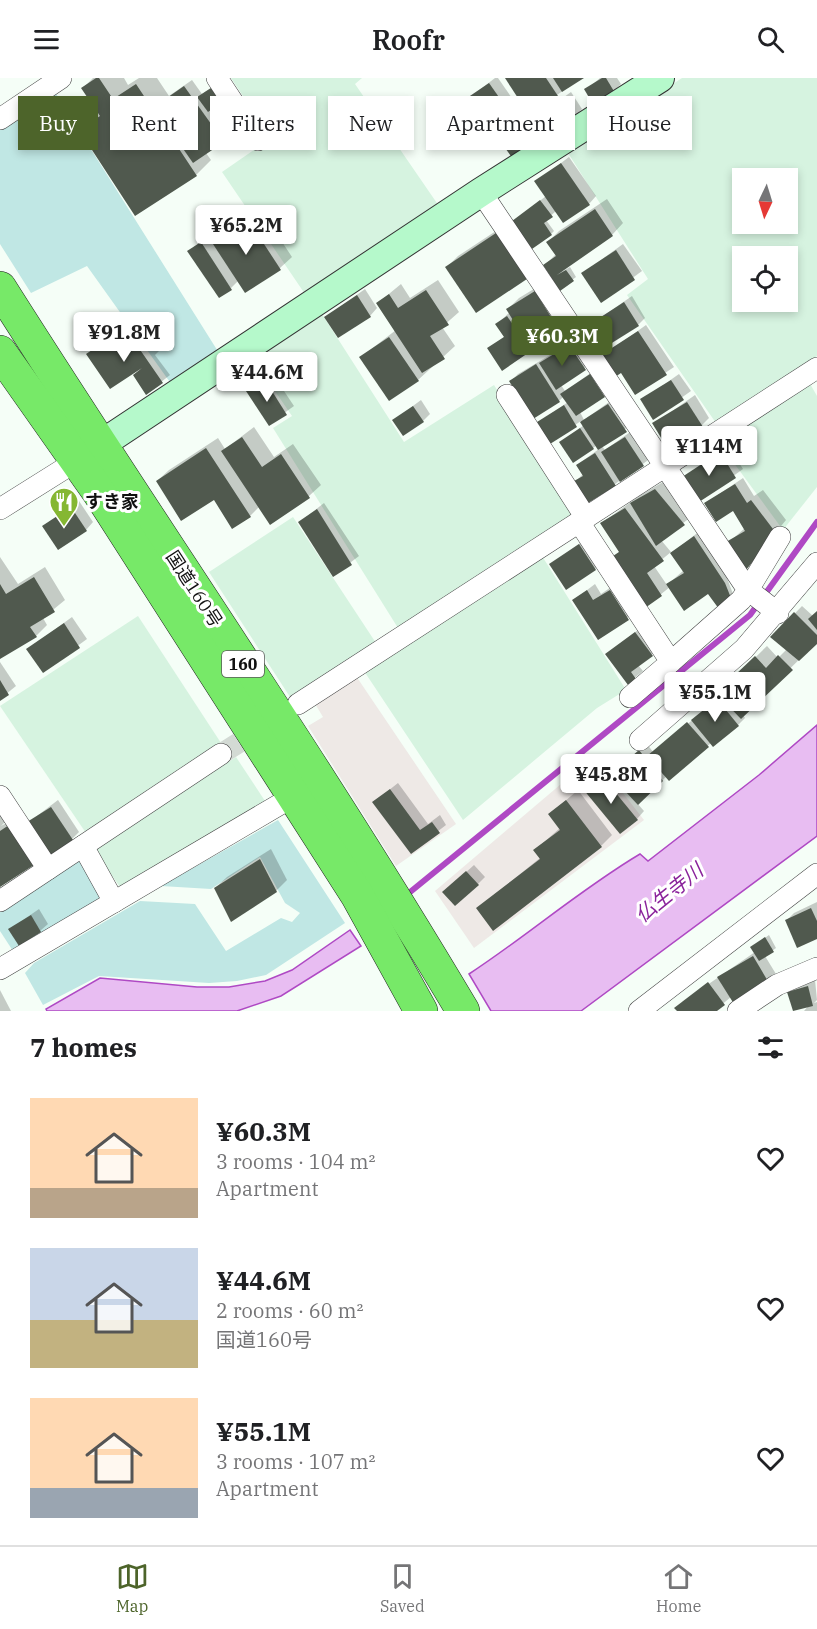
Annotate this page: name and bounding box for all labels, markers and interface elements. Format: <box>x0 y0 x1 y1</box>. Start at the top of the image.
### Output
text: Roofr <box>372 22 445 57</box>
icon: menu <box>30 23 63 56</box>
icon: search <box>754 23 787 56</box>
chip: Buy <box>18 96 98 150</box>
chip: Rent <box>110 96 198 150</box>
chip: Filters <box>210 96 316 150</box>
chip: New <box>328 96 414 150</box>
chip: Apartment <box>426 96 575 150</box>
chip: House <box>587 96 692 150</box>
north arrow <box>732 168 798 234</box>
map controls <box>732 168 798 312</box>
pin: ¥65.2M <box>197 205 295 256</box>
text: ¥65.2M <box>209 211 283 238</box>
button: locate <box>732 246 798 312</box>
pin: ¥91.8M <box>75 312 173 363</box>
pin: ¥60.3M <box>513 316 611 367</box>
text: ¥91.8M <box>87 318 161 345</box>
text: ¥60.3M <box>525 322 599 349</box>
pin: ¥44.6M <box>218 352 316 403</box>
text: ¥44.6M <box>230 358 304 385</box>
pin: ¥114M <box>667 426 751 477</box>
text: ¥114M <box>675 432 743 459</box>
restaurant icon: すき家 <box>48 486 80 528</box>
place label: すき家 <box>85 490 139 513</box>
street label: 国道160号 <box>161 546 228 631</box>
road number: 160 <box>222 651 264 677</box>
pin: ¥55.1M <box>666 672 764 723</box>
text: ¥55.1M <box>678 678 752 705</box>
pin: ¥45.8M <box>562 754 660 805</box>
text: ¥45.8M <box>574 760 648 787</box>
water label: 仏生寺川 <box>629 856 710 928</box>
text: 7 homes <box>30 1030 137 1064</box>
icon: filters <box>754 1031 787 1064</box>
text: ¥60.3M <box>216 1114 311 1148</box>
icon: home <box>78 1122 150 1194</box>
icon: heart <box>754 1142 787 1175</box>
text: 3 rooms · 104 m² <box>216 1148 375 1175</box>
text: Apartment <box>216 1175 319 1202</box>
text: ¥44.6M <box>216 1263 311 1297</box>
icon: home <box>78 1272 150 1344</box>
icon: heart <box>754 1292 787 1325</box>
text: 2 rooms · 60 m² <box>216 1297 363 1324</box>
text: 国道160号 <box>216 1326 312 1353</box>
text: ¥55.1M <box>216 1414 311 1448</box>
icon: home <box>78 1422 150 1494</box>
icon: heart <box>754 1442 787 1475</box>
text: 3 rooms · 107 m² <box>216 1448 375 1475</box>
text: Apartment <box>216 1475 319 1502</box>
tab: Map <box>116 1560 149 1616</box>
tab: Saved <box>380 1560 425 1616</box>
tab: Home <box>656 1560 701 1616</box>

